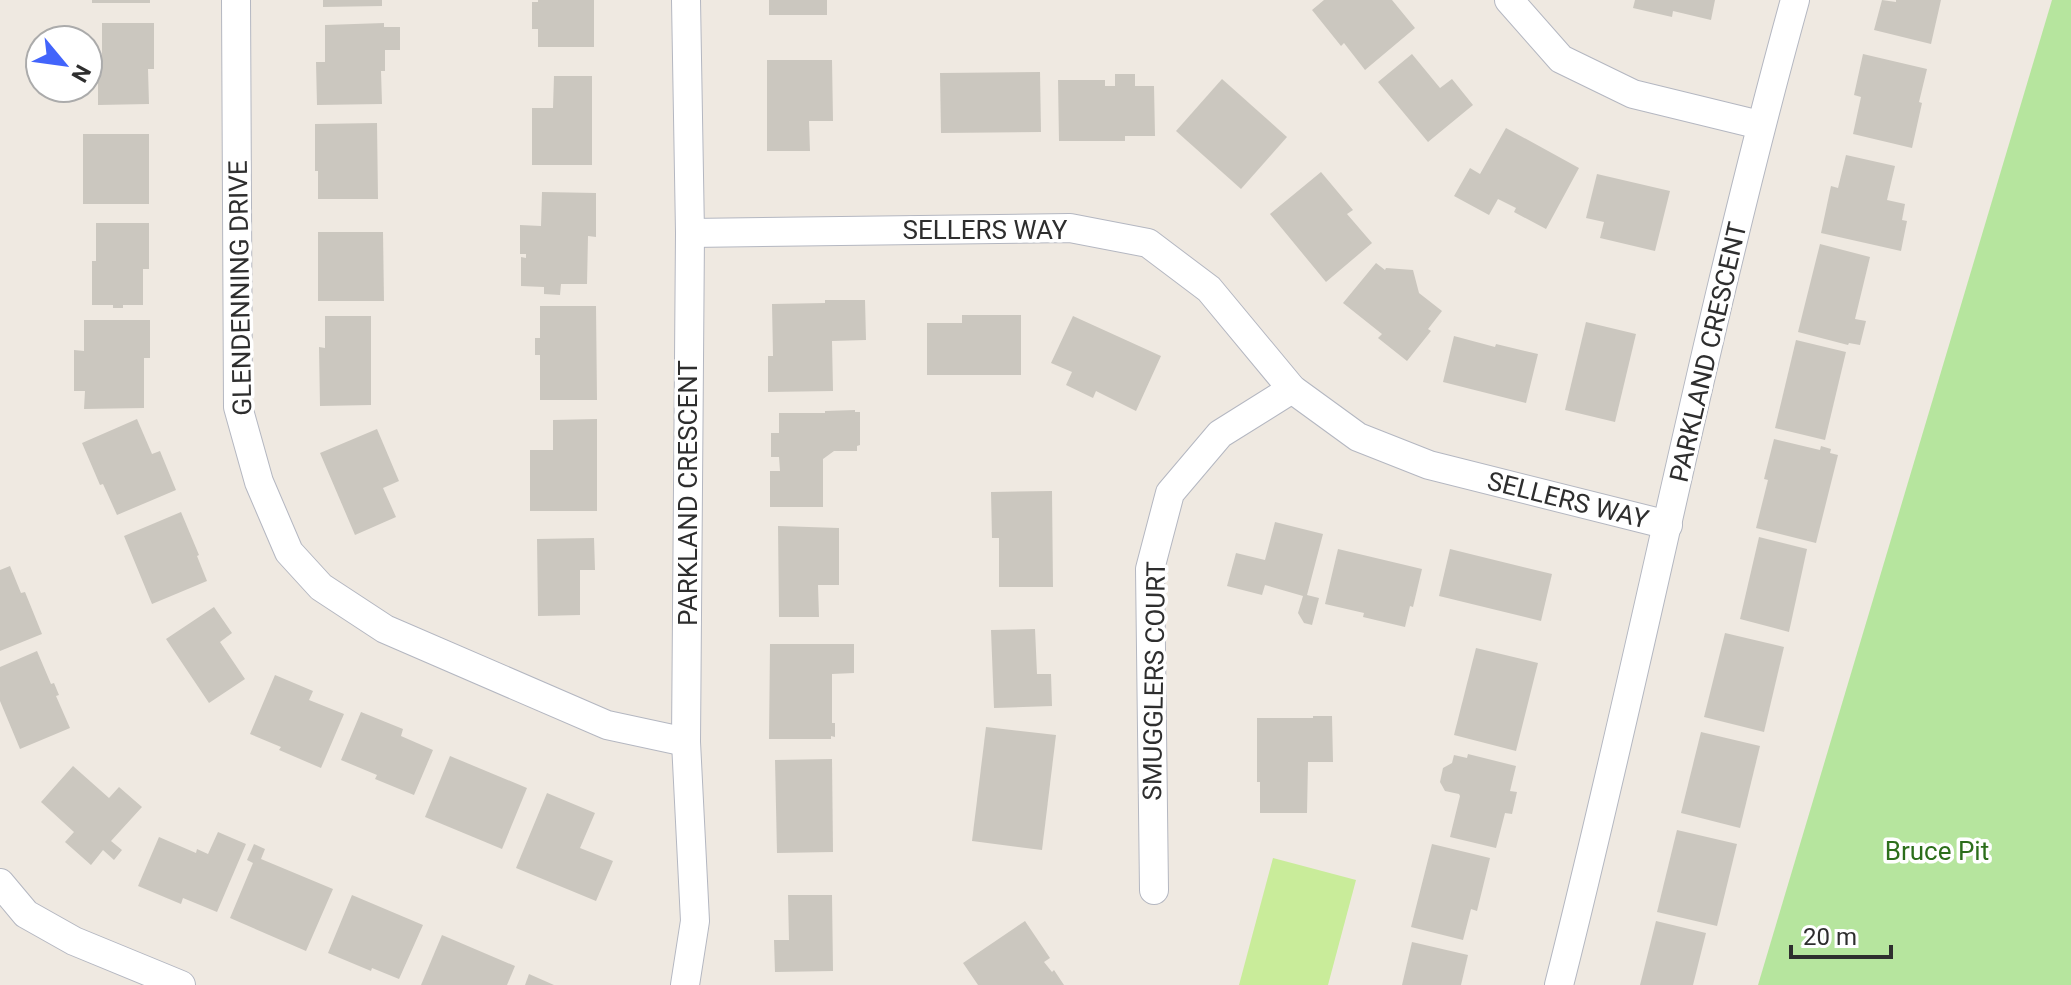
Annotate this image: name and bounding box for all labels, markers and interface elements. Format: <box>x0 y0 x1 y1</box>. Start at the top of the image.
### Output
north arrow <box>24 24 104 104</box>
text: N <box>66 61 96 86</box>
street label: GLENDENNING DRIVE <box>223 160 257 416</box>
street label: SELLERS WAY <box>903 215 1068 245</box>
street label: PARKLAND CRESCENT <box>1663 219 1753 485</box>
street label: PARKLAND CRESCENT <box>673 360 703 626</box>
street label: SELLERS WAY <box>1484 466 1652 535</box>
street label: SMUGGLERS COURT <box>1137 561 1171 801</box>
park label: Bruce Pit <box>1885 836 1989 866</box>
scale bar <box>1791 909 1891 959</box>
text: 20 m <box>1803 923 1857 951</box>

